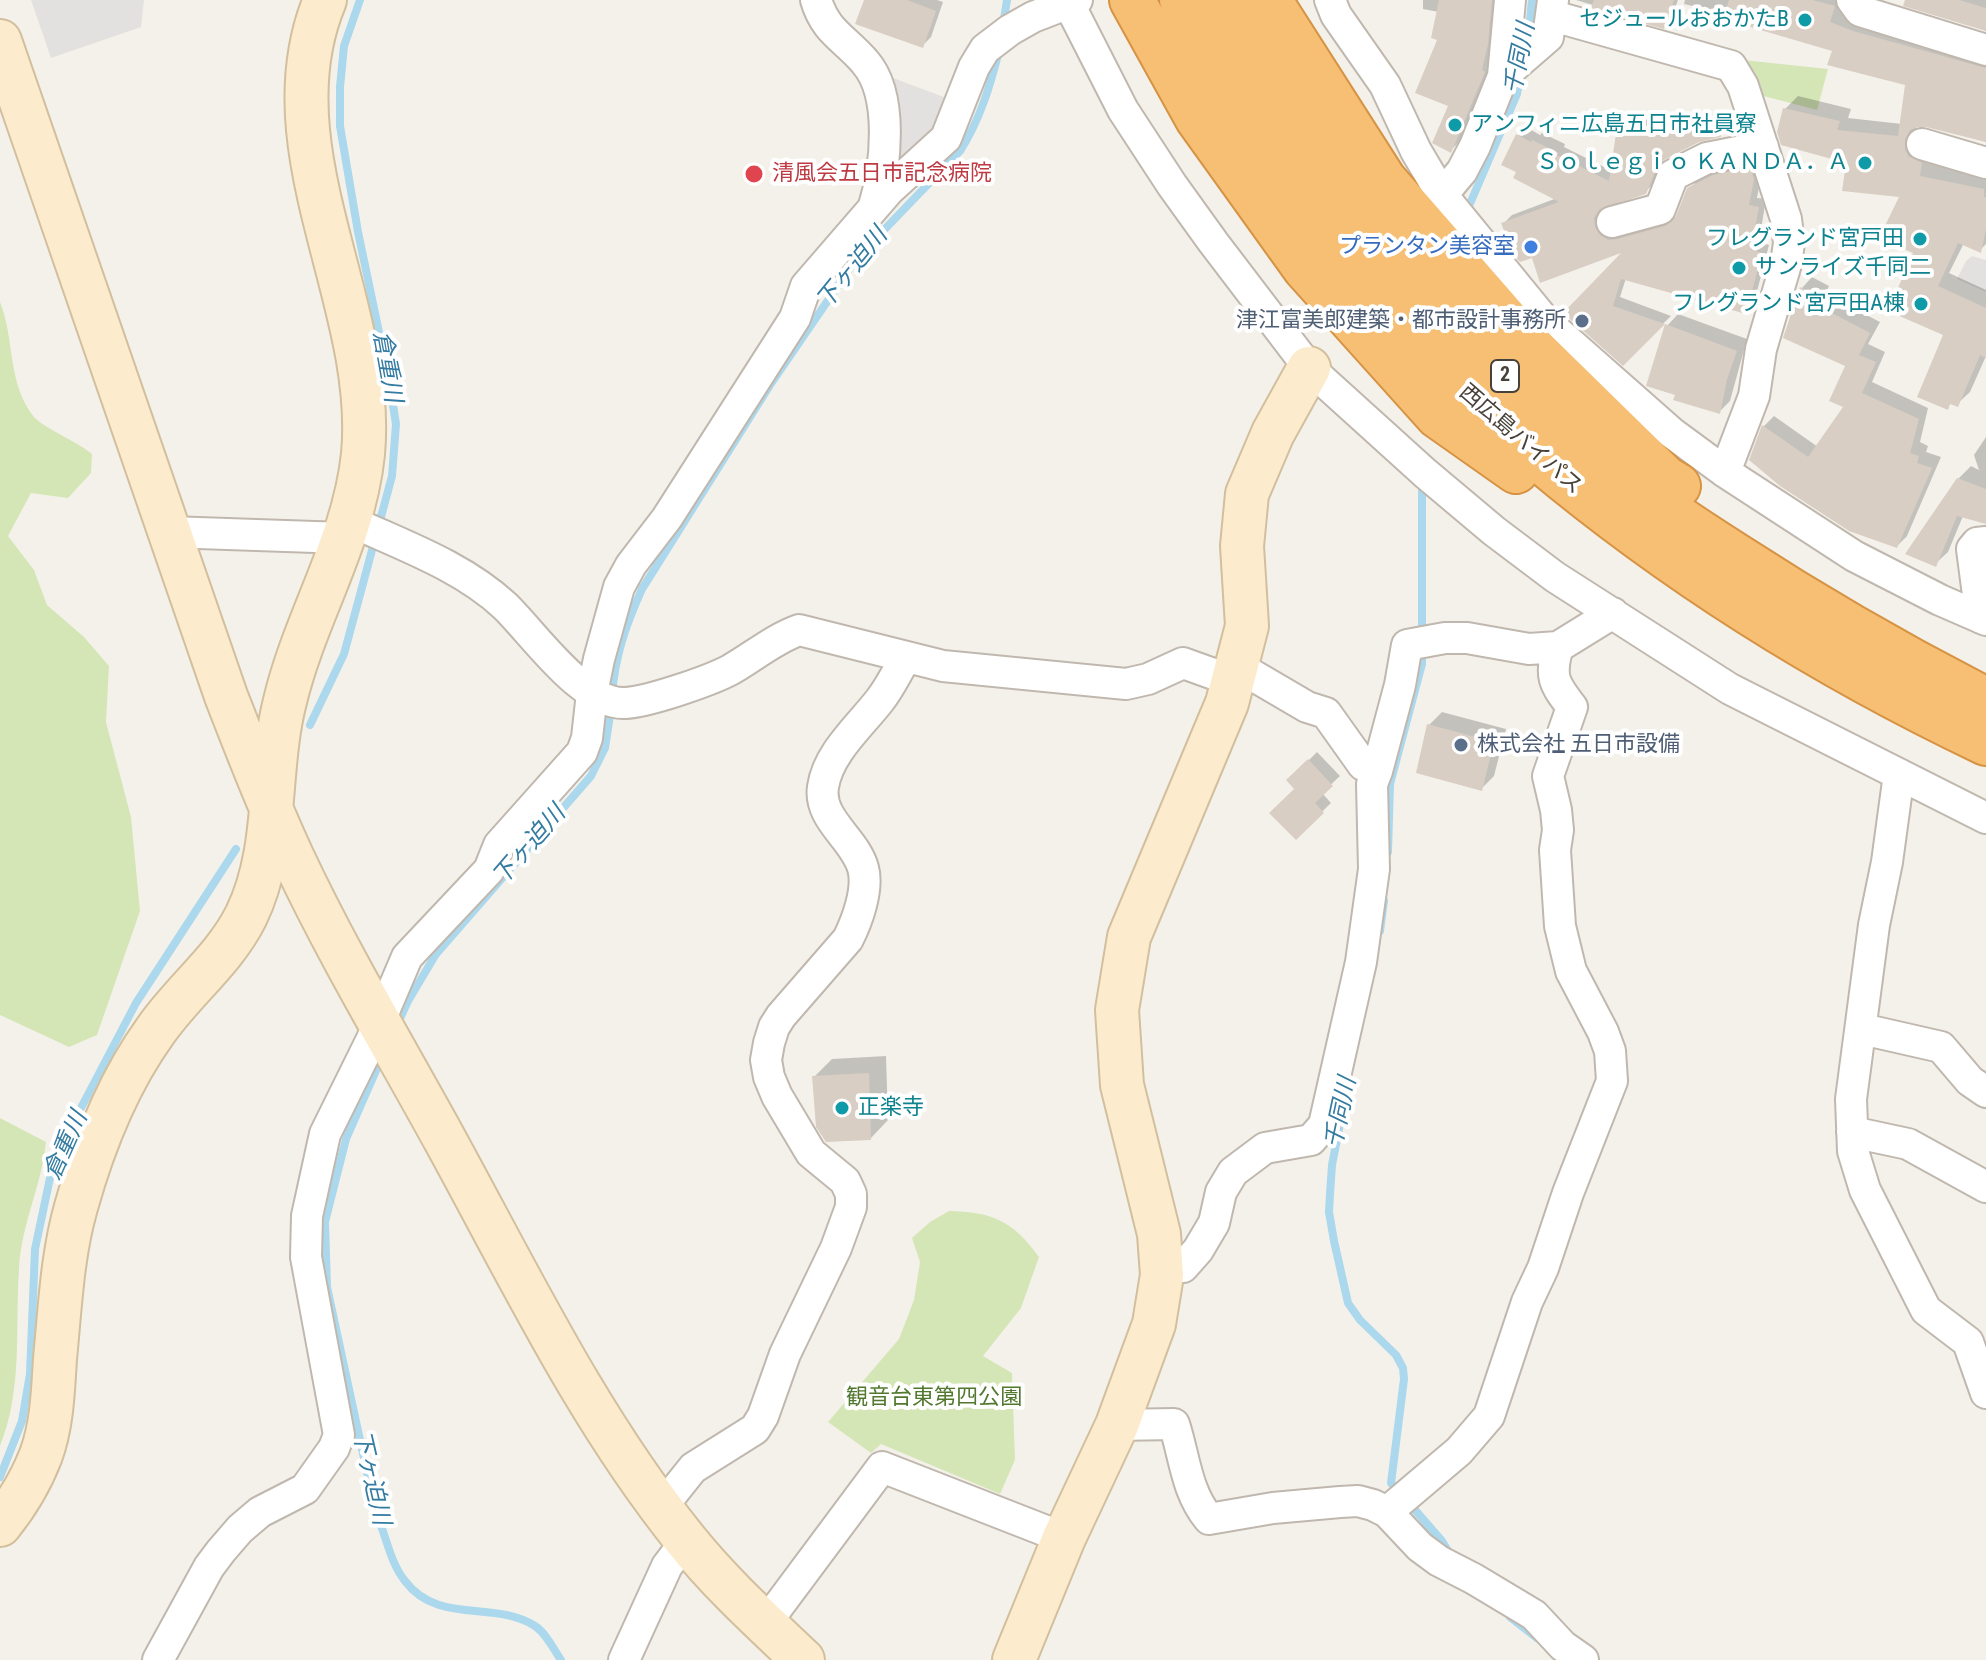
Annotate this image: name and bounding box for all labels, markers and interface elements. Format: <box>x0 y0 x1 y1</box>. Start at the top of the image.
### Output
place label: セジュールおおかたB <box>1579 7 1789 33</box>
marker: セジュールおおかたB <box>1796 11 1814 29</box>
water label: 千同川 <box>1500 21 1542 97</box>
place label: アンフィニ広島五日市社員寮 <box>1471 112 1757 138</box>
marker: アンフィニ広島五日市社員寮 <box>1446 116 1464 134</box>
place label: Ｓｏｌｅｇｉｏ ＫＡＮＤＡ．Ａ <box>1536 150 1849 176</box>
marker: Ｓｏｌｅｇｉｏ ＫＡＮＤＡ．Ａ <box>1856 154 1874 172</box>
place label: 清風会五日市記念病院 <box>772 161 992 187</box>
marker: 清風会五日市記念病院 <box>743 163 765 185</box>
water label: 下ヶ迫川 <box>812 223 894 315</box>
place label: フレグランド宮戸田 <box>1706 226 1904 252</box>
marker: フレグランド宮戸田 <box>1911 230 1929 248</box>
place label: プランタン美容室 <box>1339 234 1515 260</box>
marker: プランタン美容室 <box>1522 238 1540 256</box>
place label: サンライズ千同二 <box>1755 255 1931 281</box>
marker: サンライズ千同二 <box>1730 259 1748 277</box>
place label: フレグランド宮戸田A棟 <box>1672 291 1905 317</box>
marker: フレグランド宮戸田A棟 <box>1912 295 1930 313</box>
place label: 津江富美郎建築・都市設計事務所 <box>1236 308 1566 334</box>
marker: 津江富美郎建築・都市設計事務所 <box>1573 312 1591 330</box>
water label: 倉重川 <box>366 329 406 405</box>
road number: 2 <box>1491 360 1519 392</box>
street label: 西広島バイパス <box>1453 380 1587 500</box>
place label: 株式会社 五日市設備 <box>1477 732 1680 758</box>
marker: 株式会社 五日市設備 <box>1452 736 1470 754</box>
water label: 下ヶ迫川 <box>488 800 572 892</box>
water label: 千同川 <box>1320 1075 1364 1151</box>
place label: 正楽寺 <box>858 1095 924 1121</box>
marker: 正楽寺 <box>833 1099 851 1117</box>
water label: 倉重川 <box>39 1107 95 1185</box>
park label: 観音台東第四公園 <box>846 1385 1022 1411</box>
water label: 下ヶ迫川 <box>345 1428 395 1528</box>

